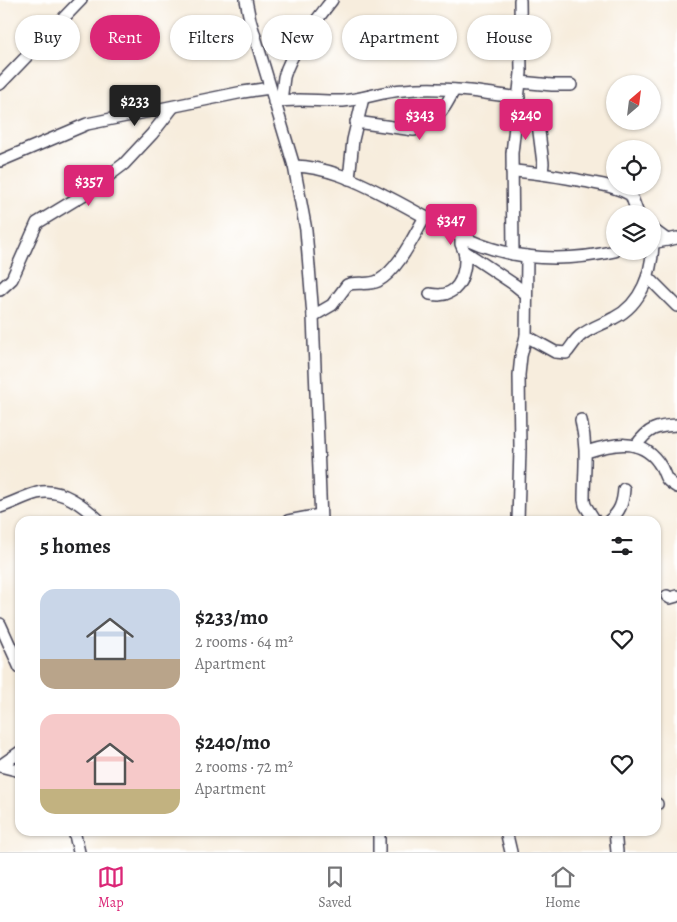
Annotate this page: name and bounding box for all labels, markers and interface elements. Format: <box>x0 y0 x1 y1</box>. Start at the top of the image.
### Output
chip: Buy <box>15 15 80 60</box>
chip: Rent <box>90 15 160 60</box>
chip: Filters <box>170 15 252 60</box>
chip: New <box>262 15 332 60</box>
chip: Apartment <box>342 15 457 60</box>
chip: House <box>467 15 551 60</box>
north arrow <box>606 75 661 130</box>
map controls <box>606 75 661 260</box>
pin: $233 <box>105 84 165 127</box>
text: $233 <box>121 90 149 112</box>
pin: $343 <box>390 98 450 141</box>
pin: $240 <box>496 98 556 141</box>
text: $343 <box>406 104 434 126</box>
text: $240 <box>511 104 541 126</box>
button: locate <box>606 140 661 195</box>
pin: $357 <box>59 164 119 207</box>
text: $357 <box>75 170 103 192</box>
pin: $347 <box>421 204 481 246</box>
button: layers <box>606 205 661 260</box>
text: $347 <box>437 209 465 231</box>
text: 5 homes <box>40 532 111 560</box>
icon: filters <box>608 532 636 560</box>
text: $233/mo <box>195 603 268 631</box>
icon: home <box>80 609 140 669</box>
icon: heart <box>608 625 636 653</box>
text: 2 rooms · 64 m² <box>195 631 293 653</box>
text: Apartment <box>195 653 266 675</box>
text: $240/mo <box>195 728 271 756</box>
icon: home <box>80 734 140 794</box>
icon: heart <box>608 750 636 778</box>
text: 2 rooms · 72 m² <box>195 756 293 778</box>
text: Apartment <box>195 778 266 800</box>
tab: Map <box>97 863 125 912</box>
tab: Saved <box>318 863 352 912</box>
tab: Home <box>545 863 580 912</box>

